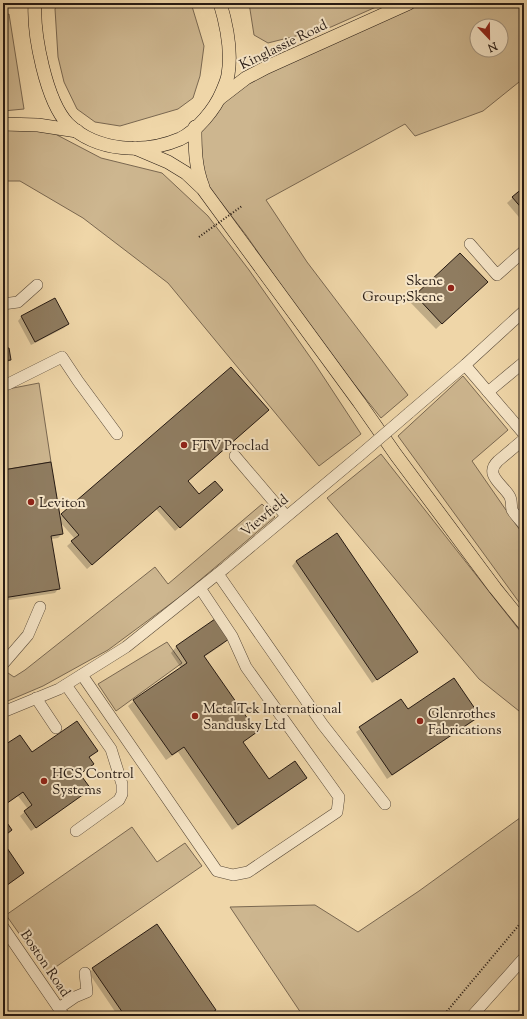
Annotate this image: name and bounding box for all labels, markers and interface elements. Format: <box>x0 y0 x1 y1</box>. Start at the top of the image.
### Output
street label: Kinglassie Road <box>237 16 331 76</box>
north arrow <box>469 18 509 58</box>
text: N <box>485 37 500 55</box>
place label: Skene Group;Skene <box>362 272 443 308</box>
marker: Skene Group;Skene <box>446 283 456 293</box>
place label: FTV Proclad <box>192 437 269 457</box>
marker: FTV Proclad <box>179 440 189 450</box>
street label: Viewfield <box>237 491 294 542</box>
place label: Leviton <box>39 494 86 514</box>
marker: Leviton <box>26 497 36 507</box>
place label: MetalTek International Sandusky Ltd <box>203 700 342 736</box>
place label: Glenrothes Fabrications <box>428 705 501 741</box>
marker: MetalTek International Sandusky Ltd <box>190 711 200 721</box>
marker: Glenrothes Fabrications <box>415 716 425 726</box>
place label: HCS Control Systems <box>52 765 134 801</box>
marker: HCS Control Systems <box>39 776 49 786</box>
street label: Boston Road <box>14 927 74 1002</box>

